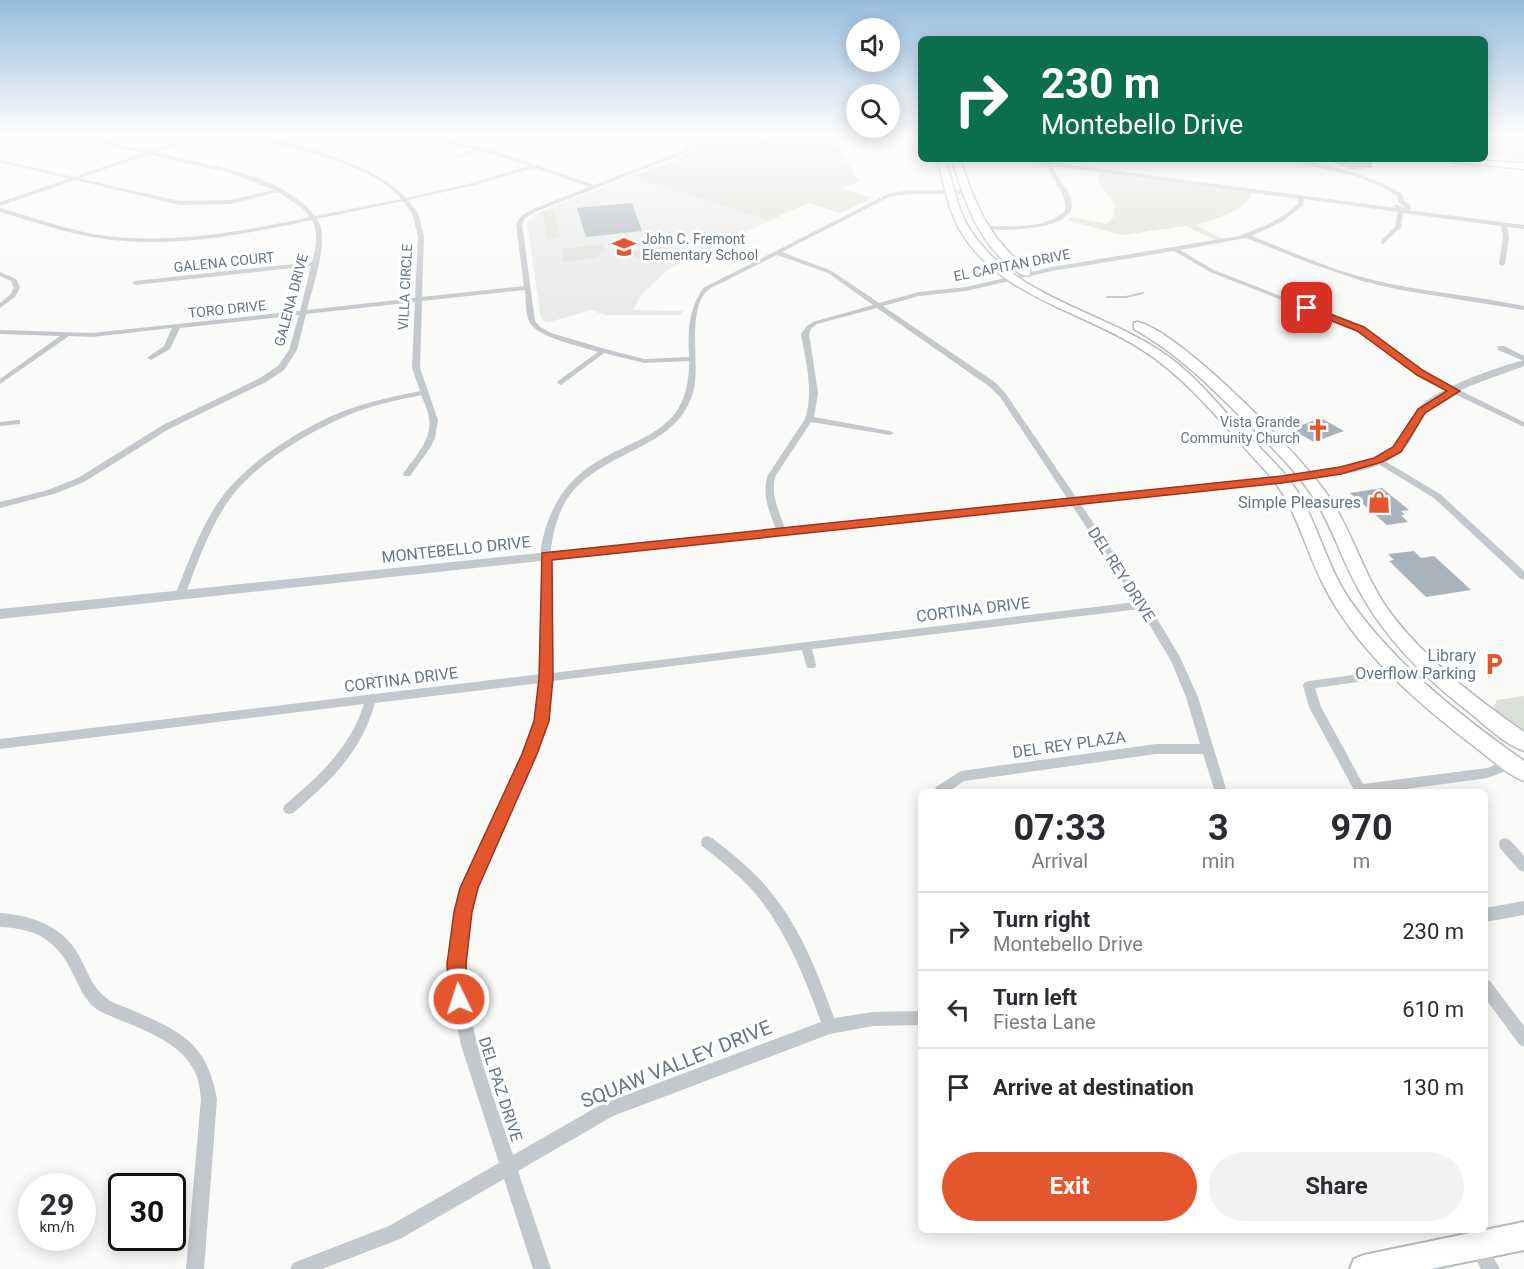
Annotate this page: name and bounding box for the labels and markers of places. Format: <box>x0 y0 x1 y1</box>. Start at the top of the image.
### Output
place label: John C. Fremont Elementary School <box>642 231 758 263</box>
school or university icon: John C. Fremont Elementary School <box>611 234 637 260</box>
pin <box>1281 282 1332 333</box>
place label: Vista Grande Community Church <box>1181 414 1300 446</box>
church icon: Vista Grande Community Church <box>1305 417 1331 443</box>
shop icon: Simple Pleasures <box>1366 489 1392 515</box>
place label: Simple Pleasures <box>1238 493 1361 512</box>
place label: Library Overflow Parking <box>1355 646 1476 683</box>
parking icon: Library Overflow Parking <box>1481 651 1507 677</box>

